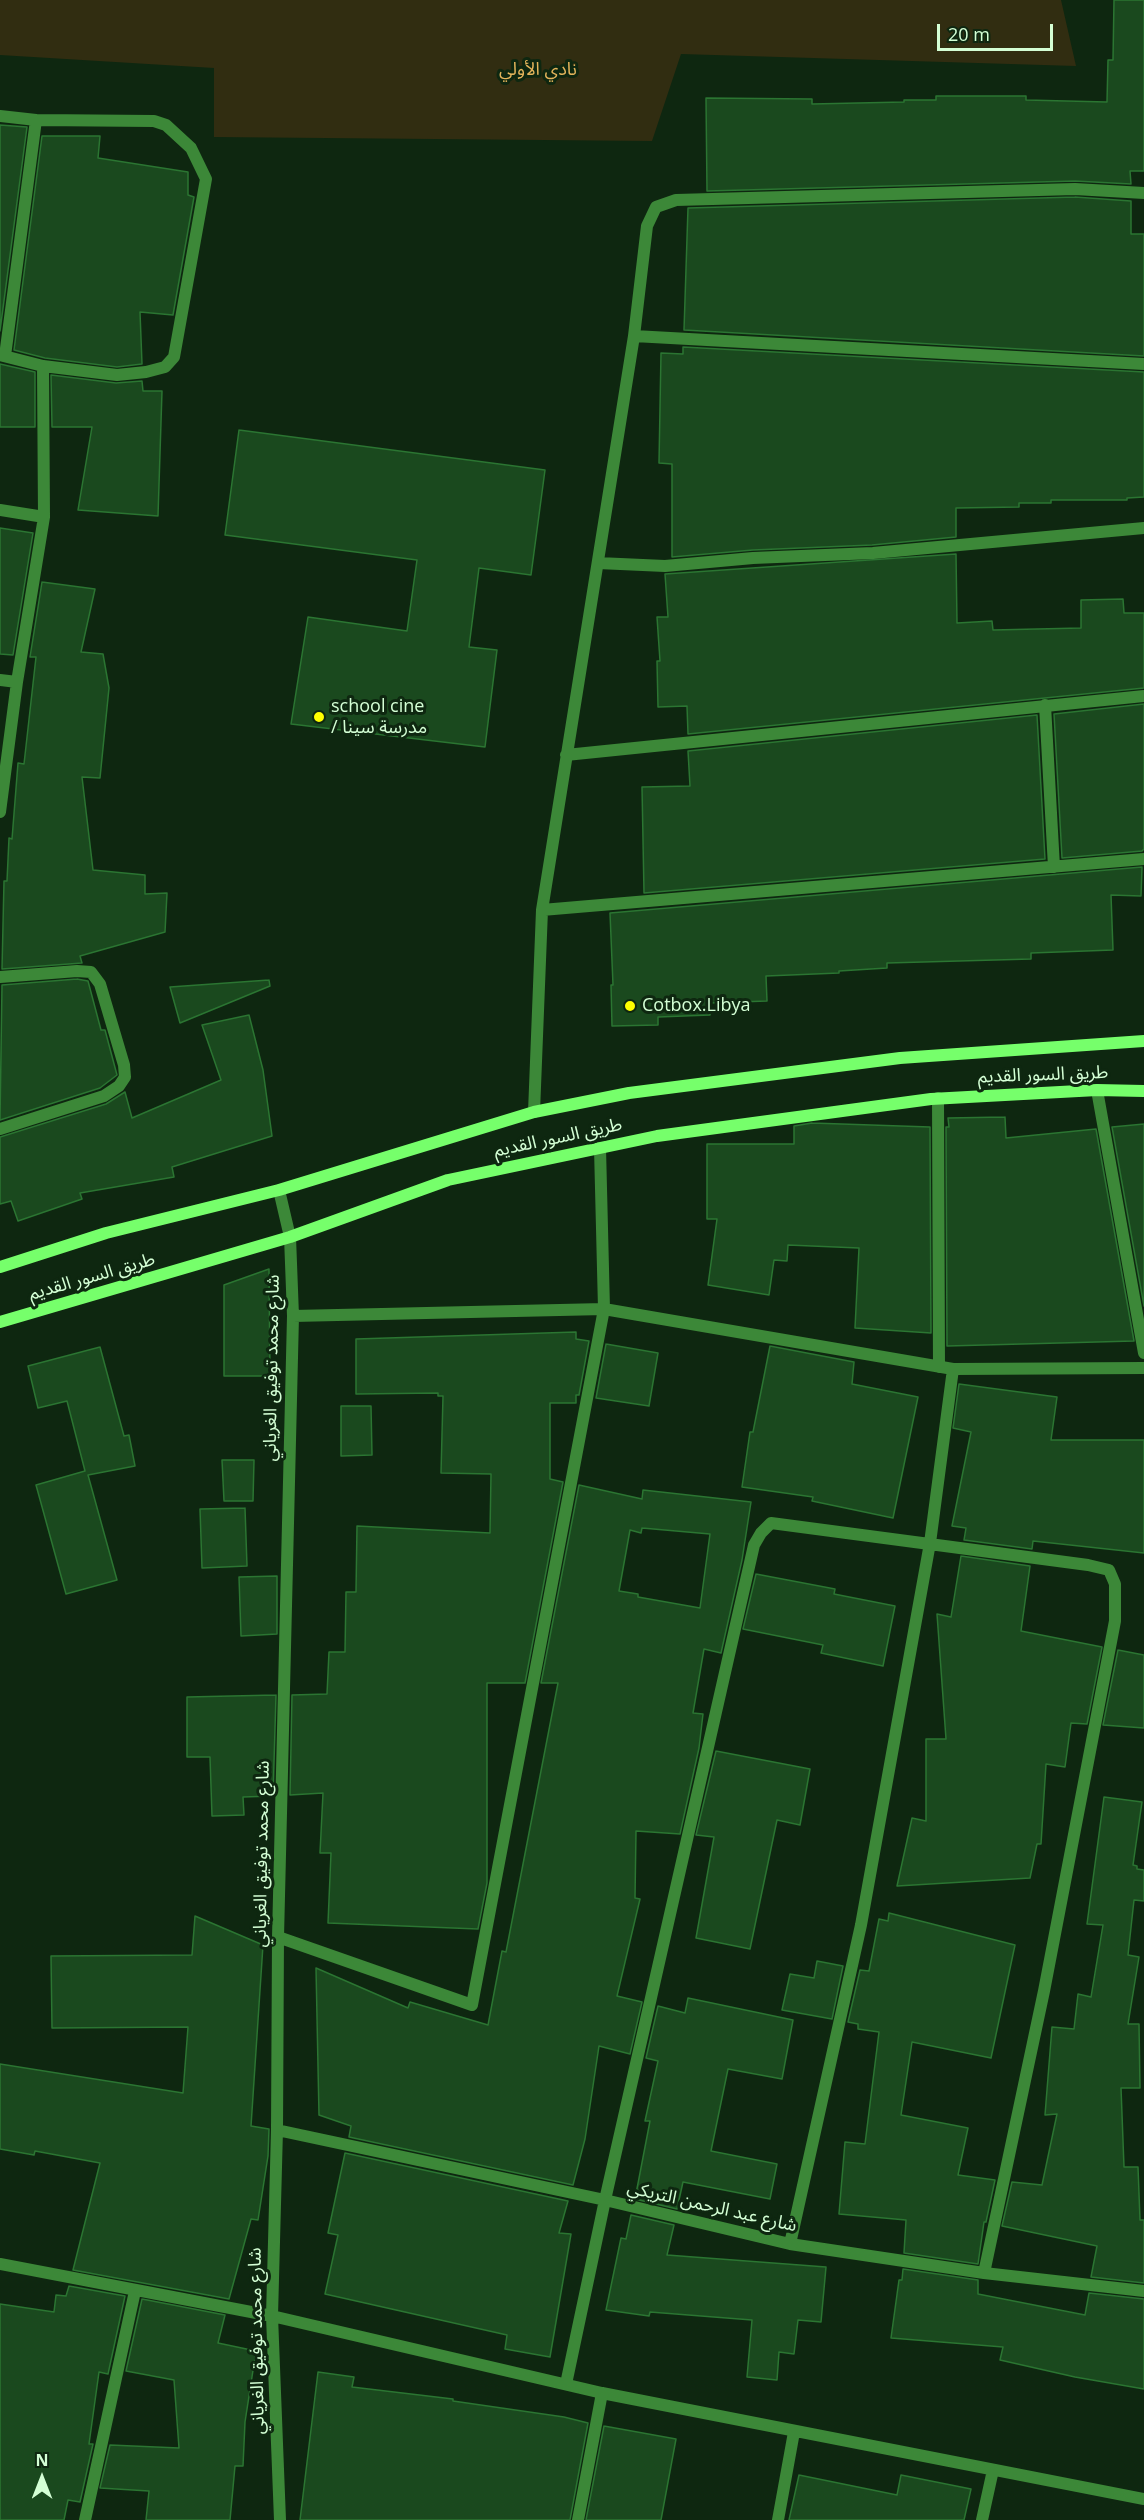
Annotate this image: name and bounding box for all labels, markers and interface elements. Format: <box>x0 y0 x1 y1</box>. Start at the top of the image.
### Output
scale bar <box>940 12 1056 50</box>
text: 20 m <box>948 22 990 46</box>
park label: نادي الأولي <box>499 59 577 81</box>
place label: school cine / مدرسة سينا <box>331 696 427 738</box>
marker: school cine / مدرسة سينا <box>312 710 326 724</box>
place label: Cotbox.Libya <box>642 995 751 1017</box>
marker: Cotbox.Libya <box>623 999 637 1013</box>
street label: طريق السور القديم <box>977 1062 1109 1088</box>
street label: طريق السور القديم <box>492 1114 624 1162</box>
street label: طريق السور القديم <box>26 1249 158 1305</box>
street label: شارع محمد توفيق الغرياني <box>260 1274 284 1462</box>
street label: شارع محمد توفيق الغرياني <box>250 1760 274 1948</box>
street label: شارع عبد الرحمن التريكي <box>625 2177 799 2237</box>
street label: شارع محمد توفيق الغرياني <box>245 2247 269 2435</box>
north arrow <box>12 2448 72 2508</box>
text: N <box>35 2449 49 2471</box>

